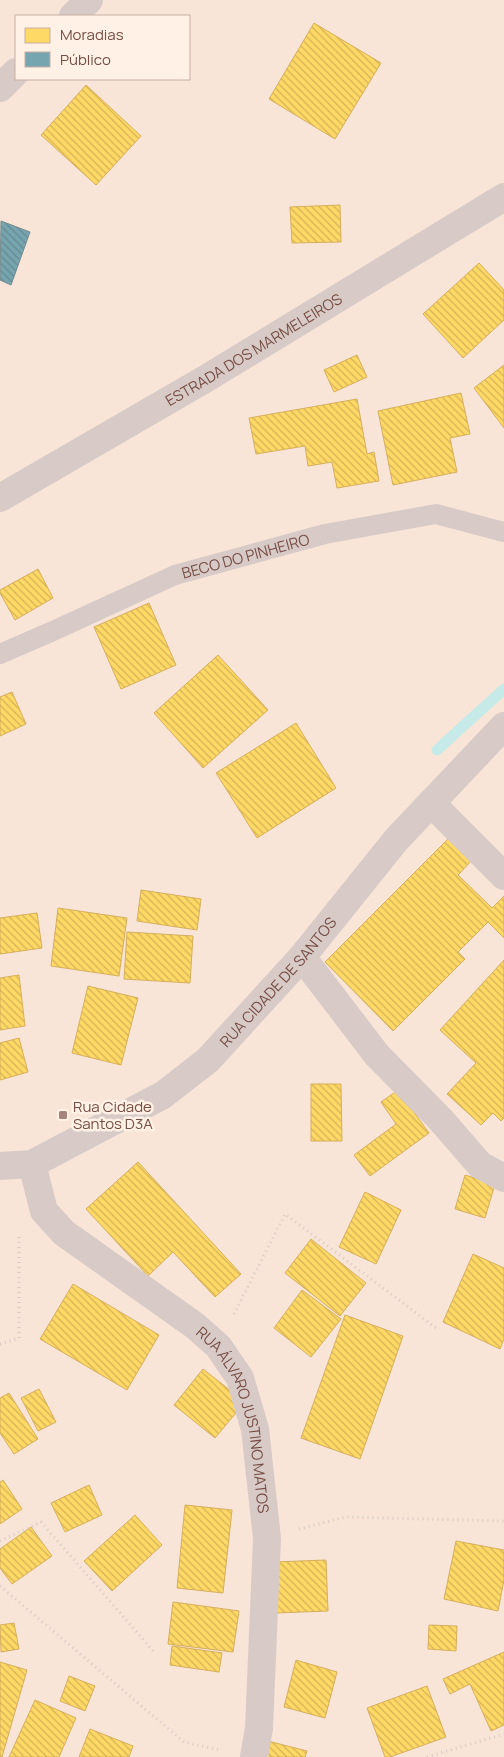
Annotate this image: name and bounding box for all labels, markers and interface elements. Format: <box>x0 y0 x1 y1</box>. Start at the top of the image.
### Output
legend <box>15 15 190 80</box>
text: Moradias <box>60 24 124 45</box>
text: Público <box>60 49 111 70</box>
street label: ESTRADA DOS MARMELEIROS <box>161 288 346 411</box>
street label: BECO DO PINHEIRO <box>179 528 312 583</box>
street label: RUA CIDADE DE SANTOS <box>215 912 341 1051</box>
place label: Rua Cidade Santos D3A <box>73 1096 153 1134</box>
marker: Rua Cidade Santos D3A <box>57 1109 69 1121</box>
street label: RUA ÁLVARO JUSTINO MATOS <box>192 1321 275 1514</box>

